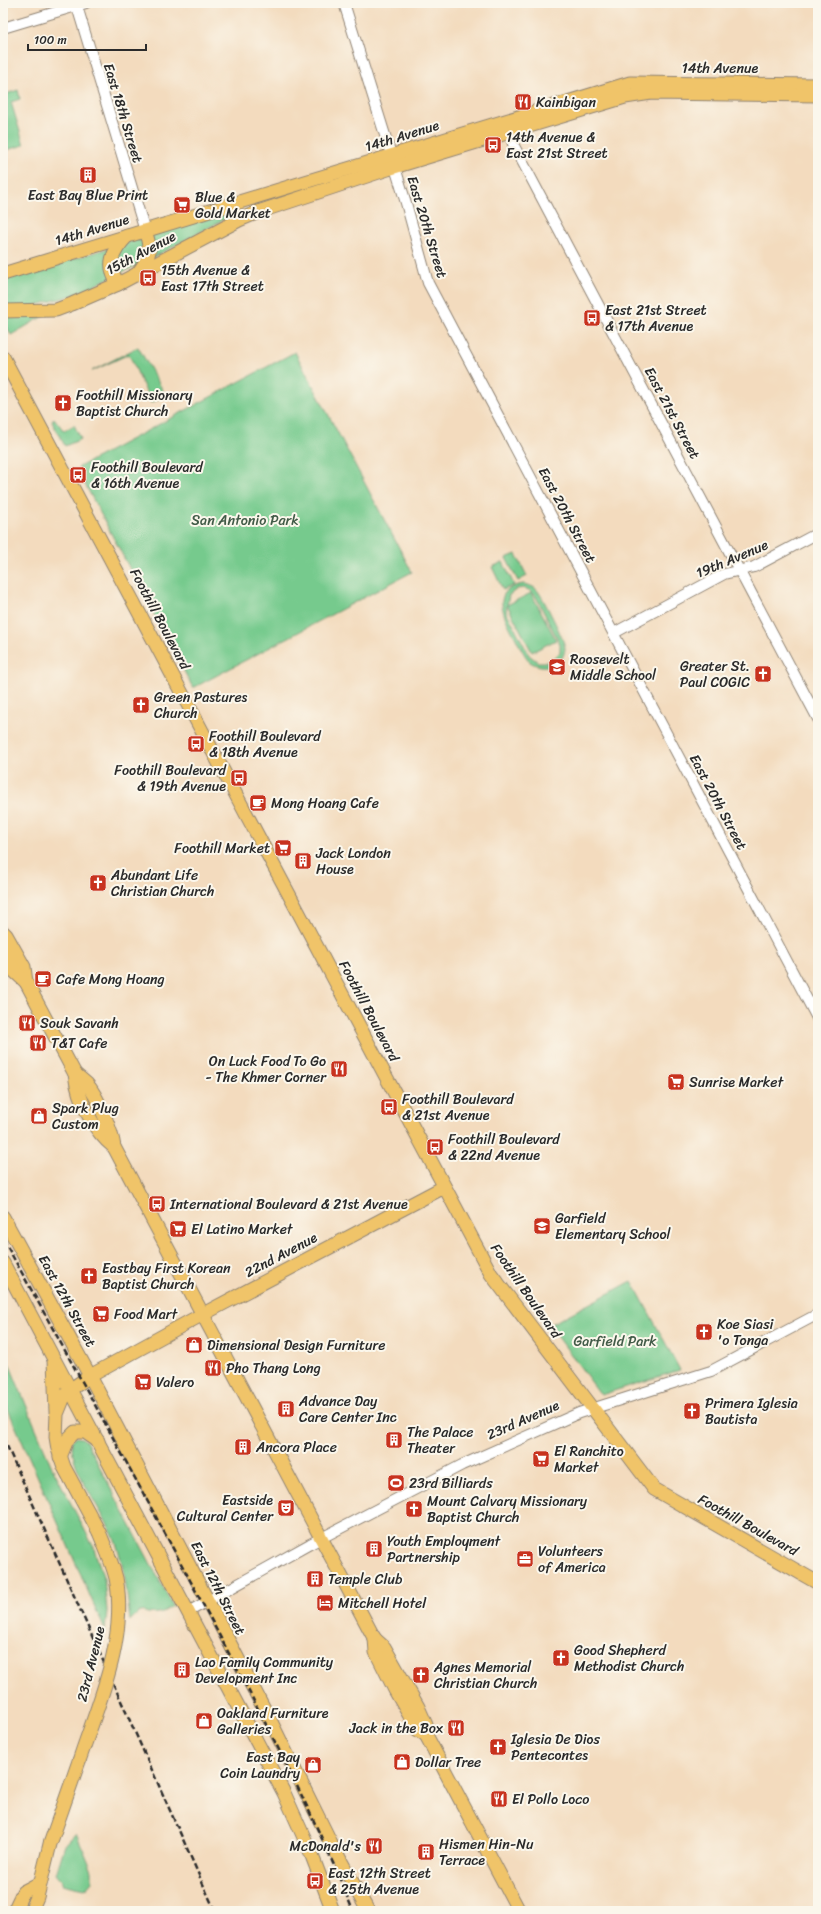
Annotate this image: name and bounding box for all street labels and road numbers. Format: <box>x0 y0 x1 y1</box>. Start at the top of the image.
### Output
street label: 14th Avenue <box>682 56 759 81</box>
street label: East 18th Street <box>96 60 150 166</box>
street label: 14th Avenue <box>362 113 442 159</box>
street label: East 20th Street <box>400 173 454 281</box>
street label: 14th Avenue <box>52 207 132 253</box>
street label: 15th Avenue <box>101 224 181 282</box>
street label: East 21st Street <box>637 362 707 464</box>
street label: East 20th Street <box>531 462 603 568</box>
street label: 19th Avenue <box>692 532 772 585</box>
street label: Foothill Boulevard <box>123 564 198 676</box>
street label: East 20th Street <box>682 749 754 855</box>
street label: Foothill Boulevard <box>332 956 407 1068</box>
street label: 22nd Avenue <box>240 1225 322 1285</box>
street label: Foothill Boulevard <box>484 1238 569 1345</box>
street label: East 12th Street <box>31 1250 103 1352</box>
street label: 23rd Avenue <box>483 1393 564 1447</box>
street label: Foothill Boulevard <box>693 1487 804 1564</box>
street label: East 12th Street <box>184 1537 252 1639</box>
street label: 23rd Avenue <box>70 1623 113 1704</box>

